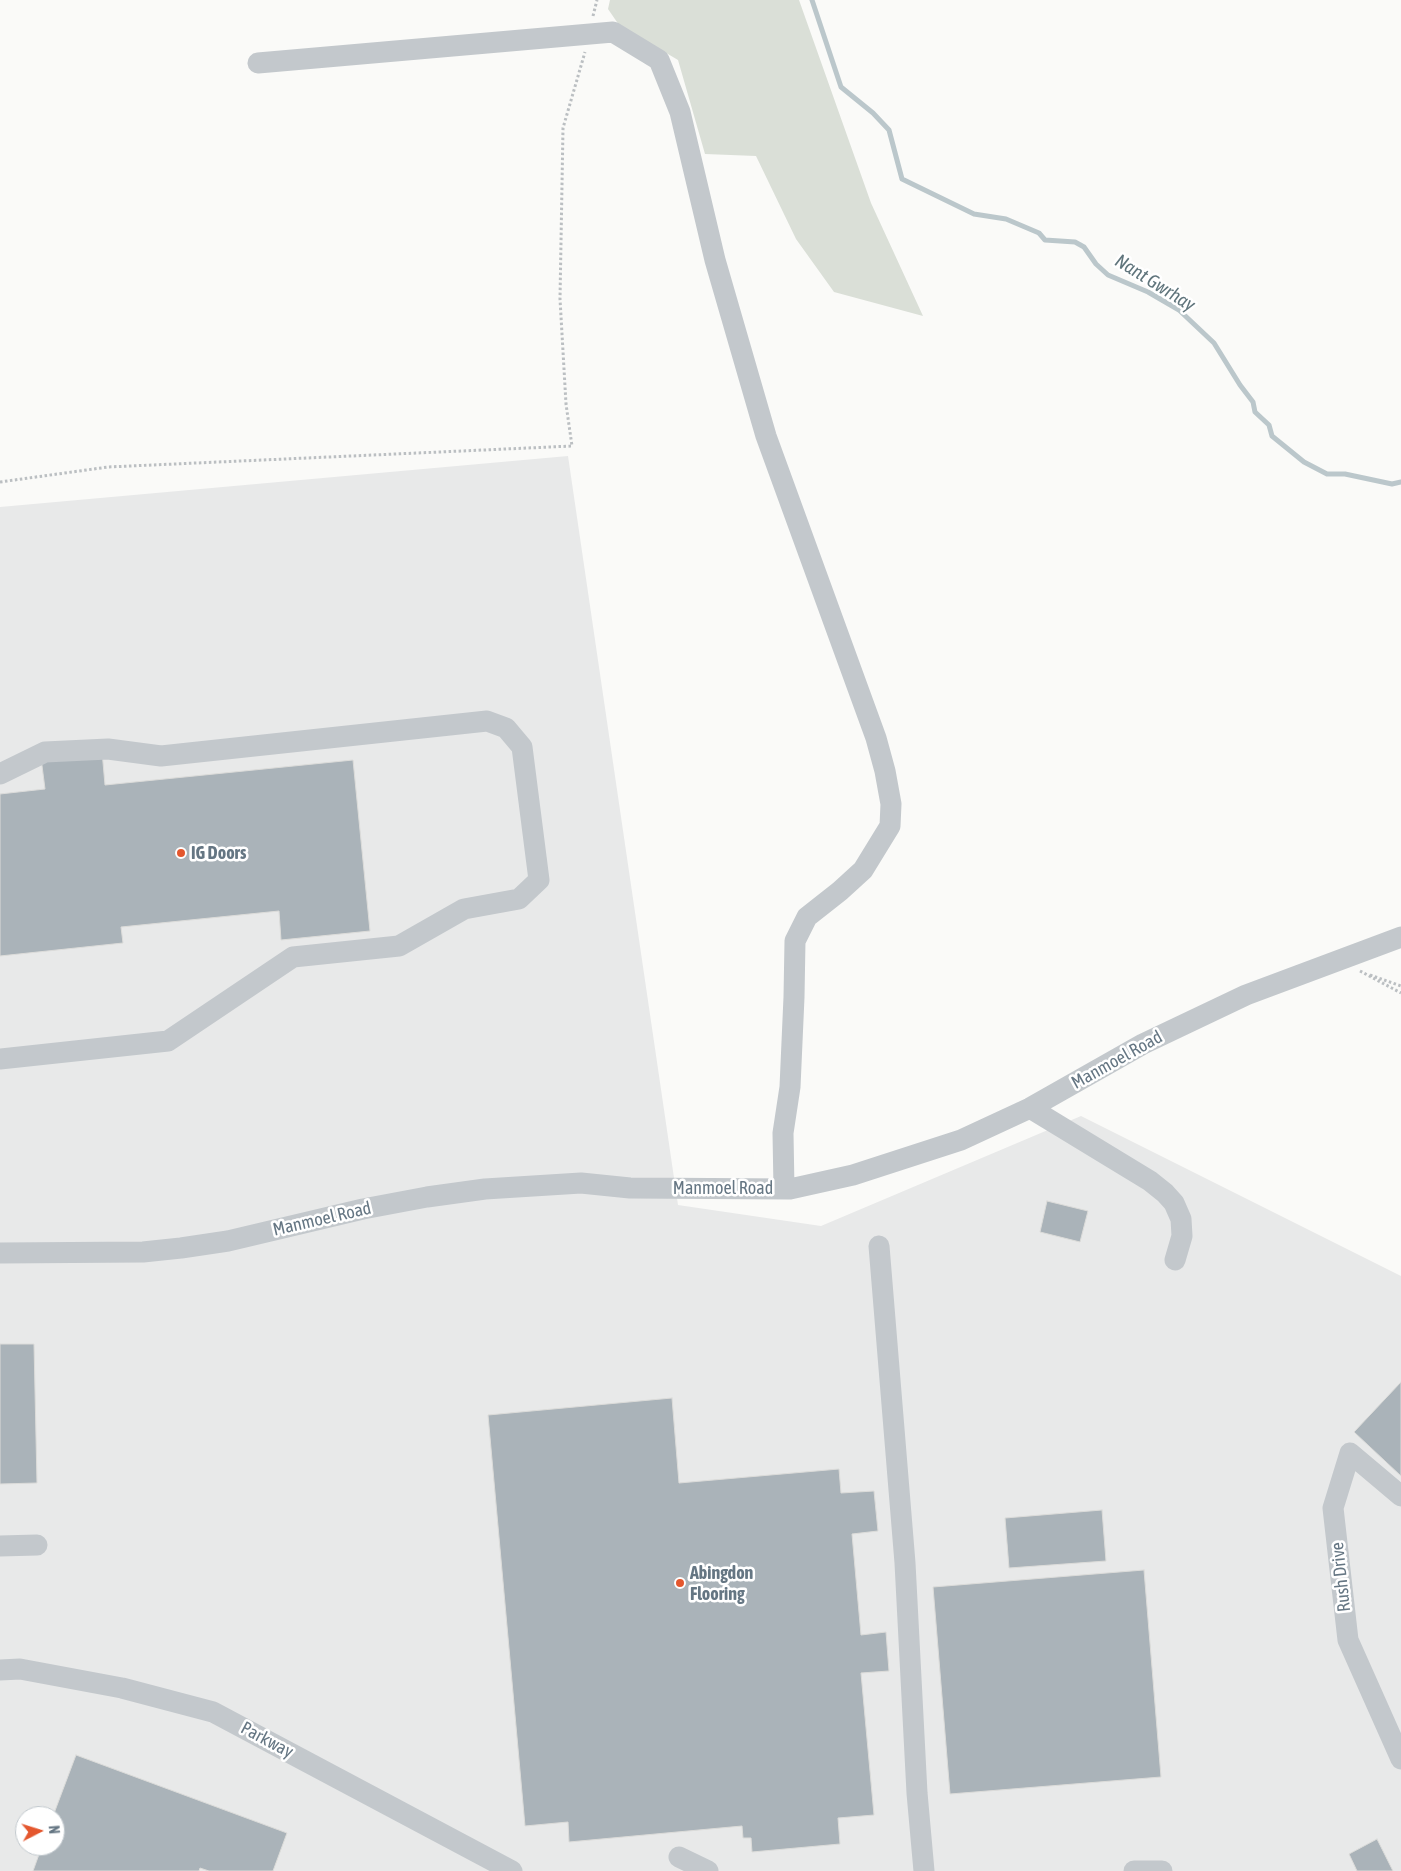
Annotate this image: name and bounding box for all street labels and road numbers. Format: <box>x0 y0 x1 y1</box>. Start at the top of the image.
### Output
street label: Manmoel Road <box>1068 1026 1166 1094</box>
street label: Manmoel Road <box>673 1177 773 1199</box>
street label: Manmoel Road <box>271 1197 373 1241</box>
street label: Rush Drive <box>1327 1541 1355 1613</box>
street label: Parkway <box>237 1717 297 1763</box>

